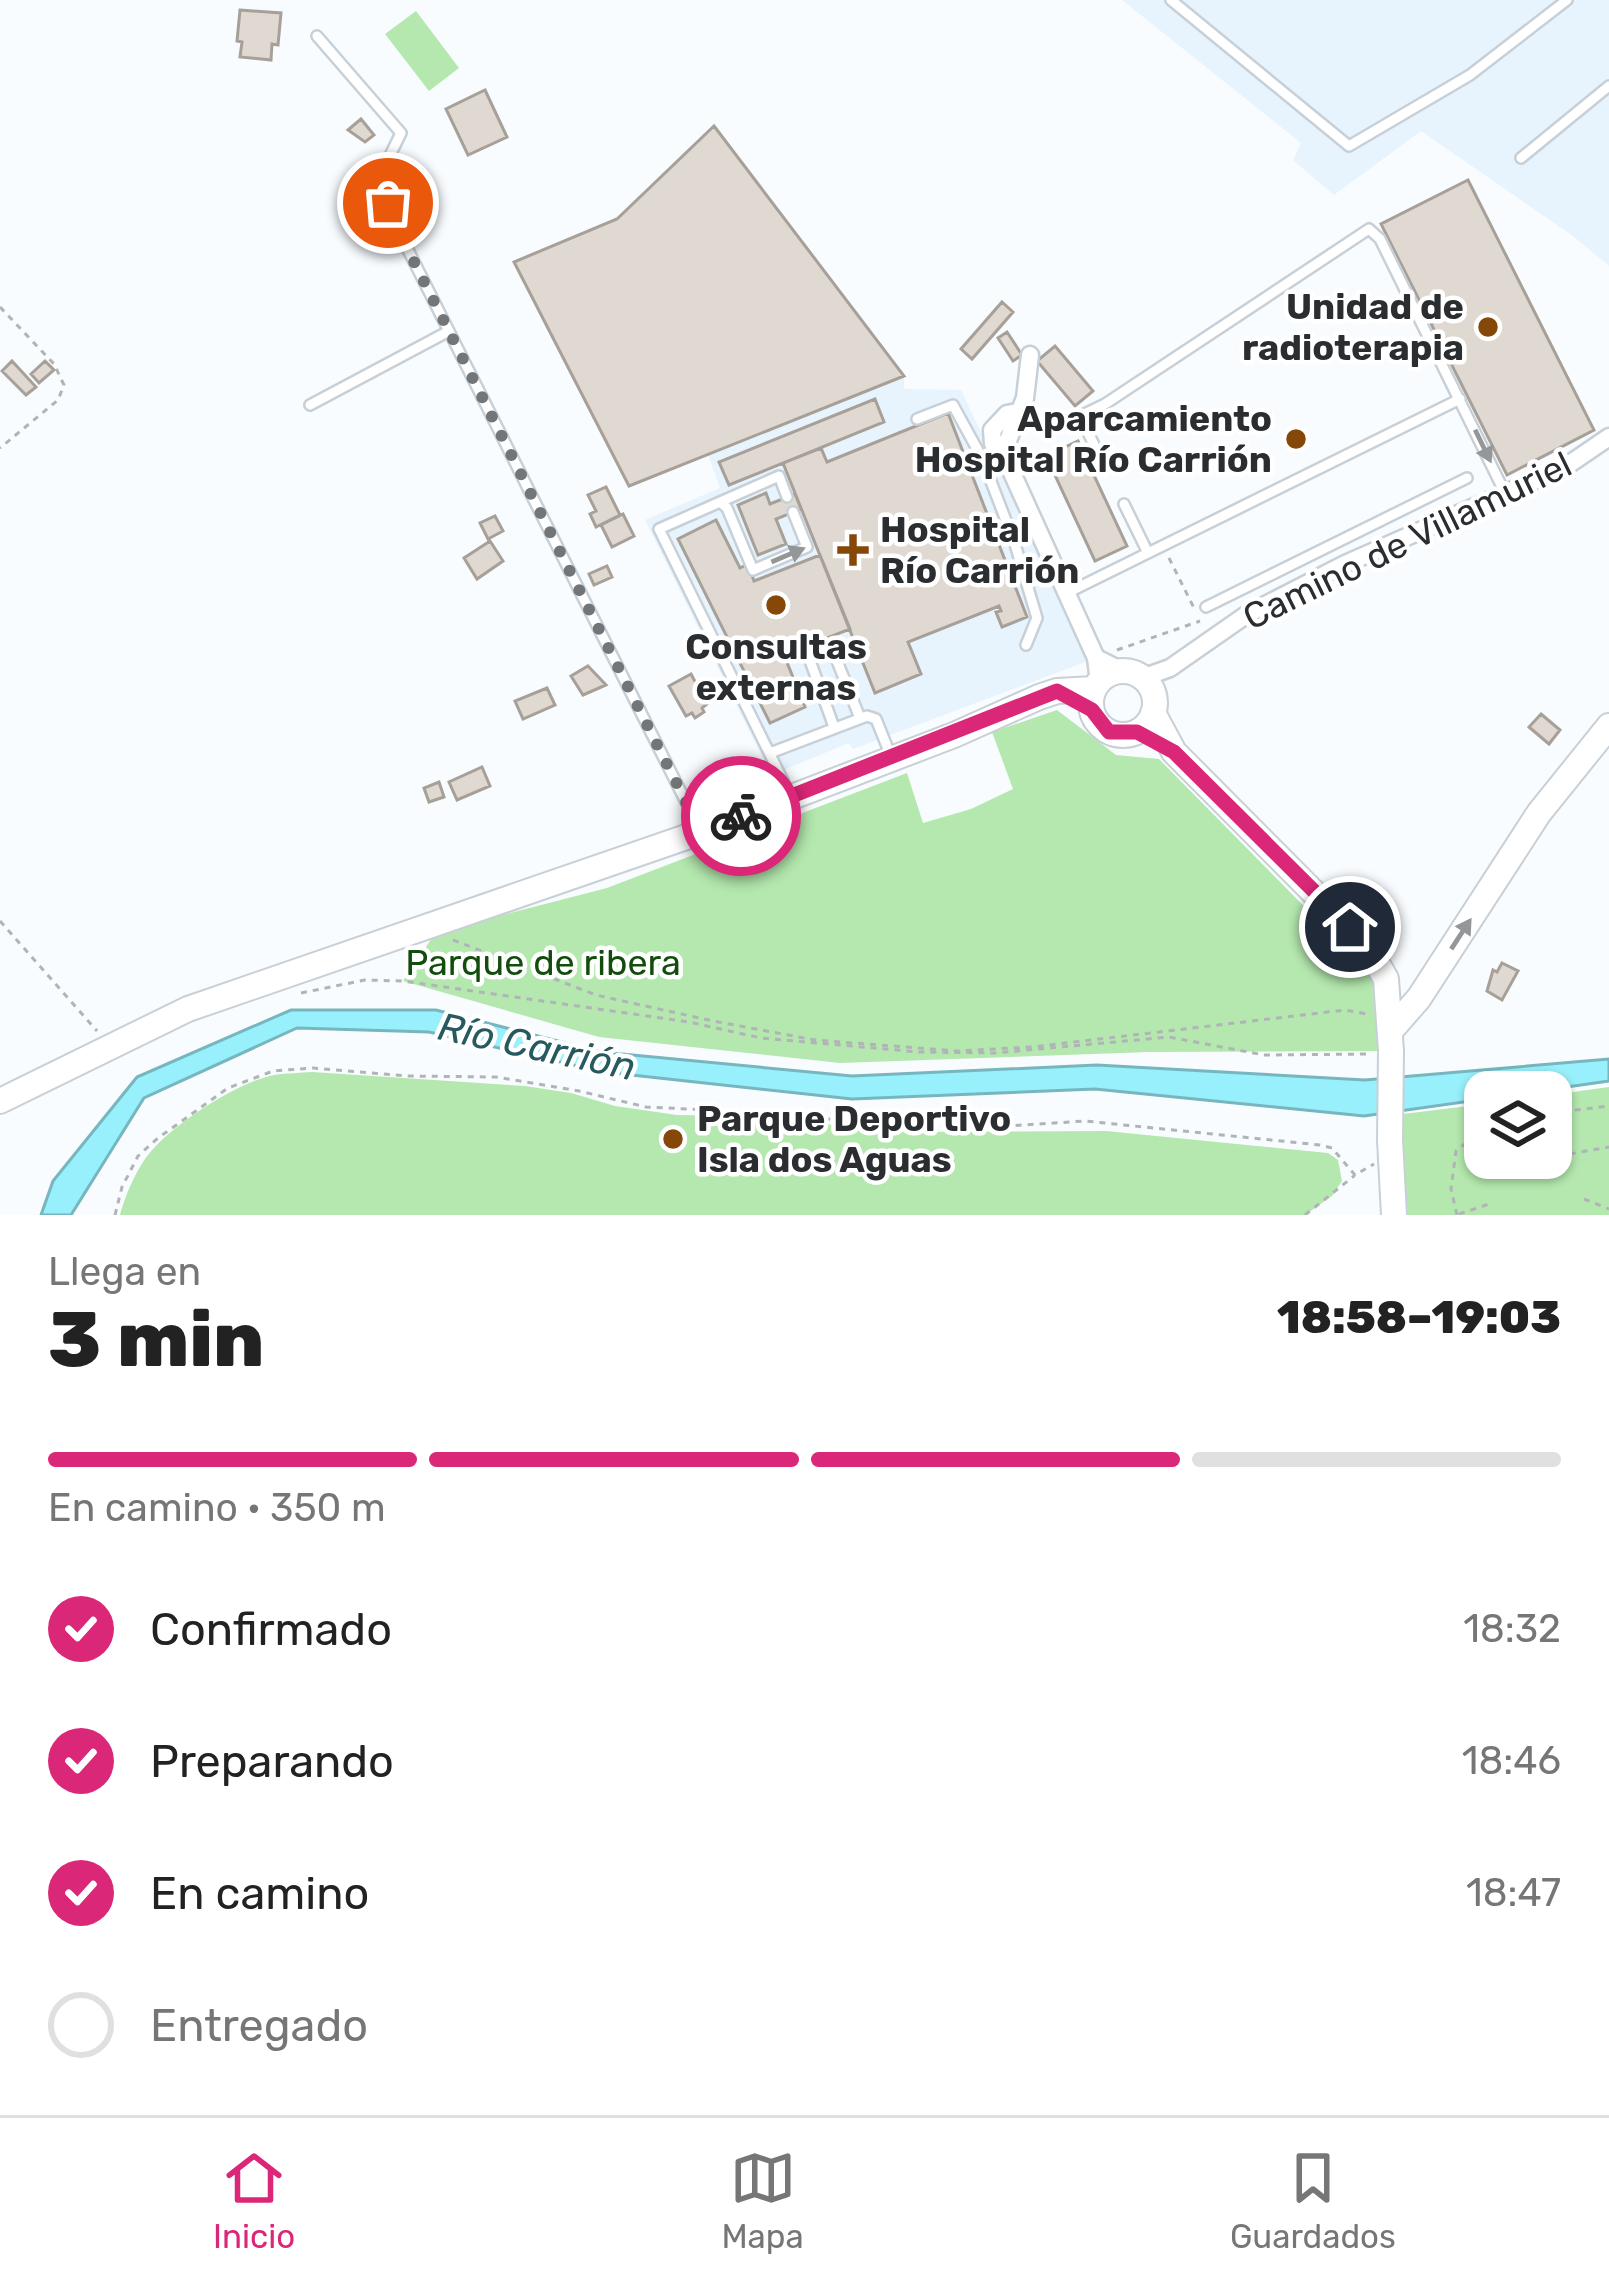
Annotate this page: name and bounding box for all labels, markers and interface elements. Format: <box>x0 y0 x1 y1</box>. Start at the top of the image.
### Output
pin <box>337 152 439 254</box>
icon: bag <box>355 170 421 236</box>
place label: Unidad de radioterapia <box>1242 285 1464 369</box>
marker: Unidad de radioterapia <box>1475 314 1501 340</box>
place label: Aparcamiento Hospital Río Carrión <box>915 397 1272 481</box>
marker: Aparcamiento Hospital Río Carrión <box>1283 426 1309 452</box>
one-way arrow <box>1473 429 1493 464</box>
street label: Camino de Villamuriel <box>1236 442 1578 639</box>
place label: Hospital Río Carrión <box>880 508 1079 592</box>
marker: Hospital Río Carrión <box>837 534 869 566</box>
one-way arrow <box>770 545 806 564</box>
marker: Consultas externas <box>763 592 789 618</box>
place label: Consultas externas <box>685 625 867 709</box>
courier <box>681 756 801 876</box>
icon: bike <box>708 783 774 849</box>
pin <box>1299 876 1401 978</box>
icon: home <box>1317 894 1383 960</box>
one-way arrow <box>1449 917 1471 950</box>
park label: Parque de ribera <box>405 941 681 984</box>
water label: Río Carrión <box>434 1004 640 1090</box>
map controls <box>1464 1071 1572 1179</box>
button: layers <box>1464 1071 1572 1179</box>
place label: Parque Deportivo Isla dos Aguas <box>697 1097 1011 1181</box>
marker: Parque Deportivo Isla dos Aguas <box>660 1126 686 1152</box>
text: Llega en <box>48 1249 201 1295</box>
text: 18:58–19:03 <box>1277 1291 1561 1344</box>
text: 3 min <box>48 1293 264 1386</box>
text: En camino · 350 m <box>48 1485 386 1531</box>
icon: check <box>48 1596 114 1662</box>
text: Confirmado <box>150 1603 392 1656</box>
text: 18:32 <box>1463 1606 1561 1652</box>
icon: check <box>48 1728 114 1794</box>
text: Preparando <box>150 1735 394 1788</box>
text: 18:46 <box>1462 1738 1561 1784</box>
icon: check <box>48 1860 114 1926</box>
text: En camino <box>150 1867 369 1920</box>
text: 18:47 <box>1466 1870 1561 1916</box>
text: Entregado <box>150 1999 368 2052</box>
tab: Inicio <box>213 2145 295 2256</box>
tab: Mapa <box>721 2145 804 2256</box>
tab: Guardados <box>1230 2145 1396 2256</box>

